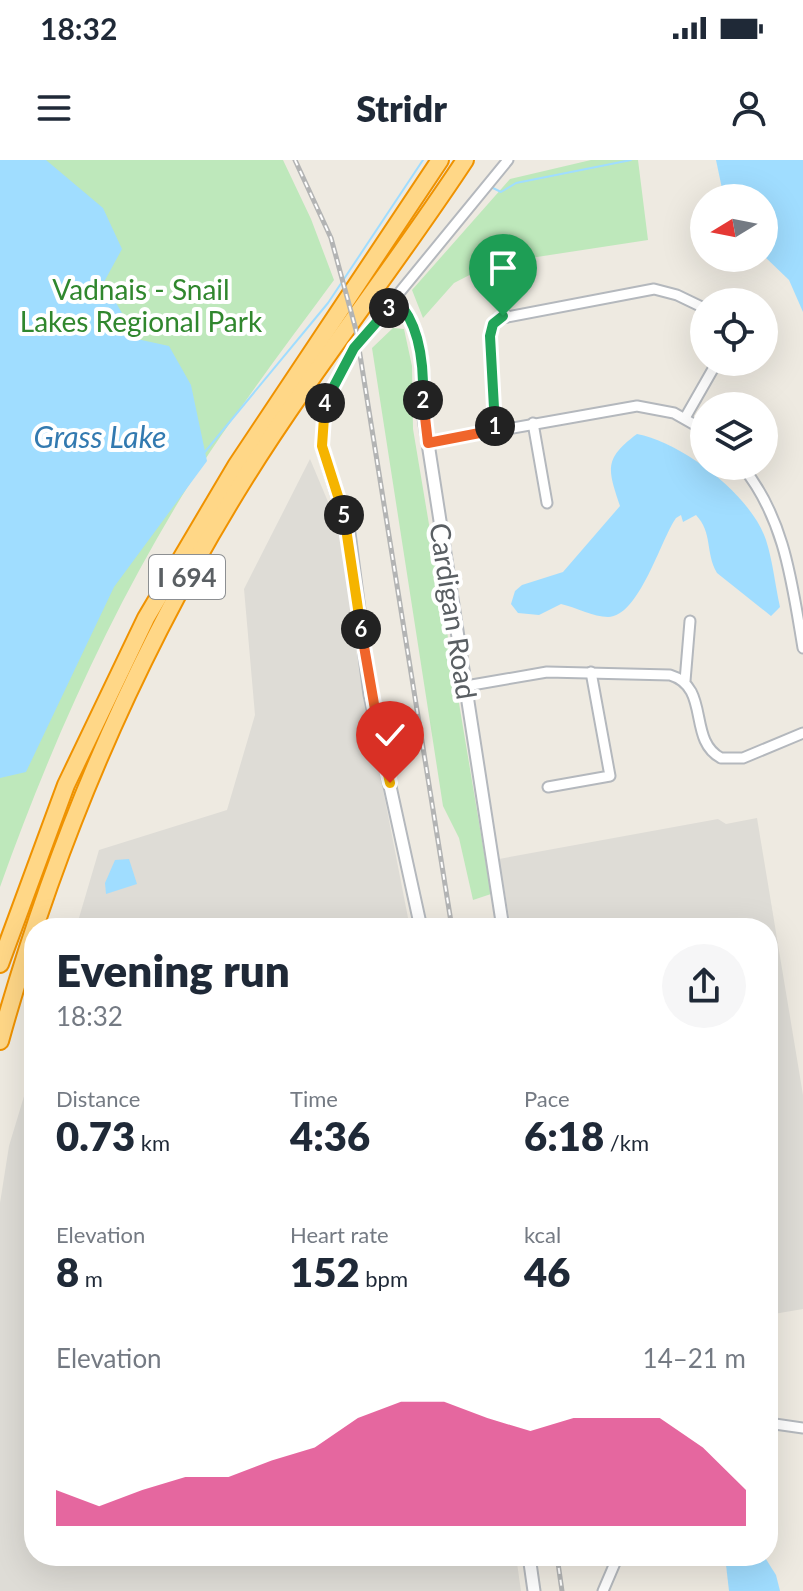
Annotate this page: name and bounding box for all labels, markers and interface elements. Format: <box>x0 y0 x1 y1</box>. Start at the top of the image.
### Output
text: 18:32 <box>40 10 117 46</box>
icon: menu <box>32 86 76 130</box>
text: Stridr <box>356 86 447 130</box>
icon: person <box>727 86 771 130</box>
north arrow <box>690 184 778 272</box>
map controls <box>690 184 778 480</box>
pin <box>469 234 537 316</box>
icon: arrive <box>481 246 525 290</box>
park label: Vadnais - Snail Lakes Regional Park <box>20 272 263 338</box>
pin: 3 <box>369 288 409 328</box>
button: locate <box>690 288 778 376</box>
text: 3 <box>383 294 395 321</box>
pin: 2 <box>403 380 443 420</box>
pin: 4 <box>305 383 345 423</box>
text: 2 <box>417 386 429 413</box>
text: 4 <box>319 389 331 416</box>
button: layers <box>690 392 778 480</box>
pin: 1 <box>475 406 515 446</box>
text: 1 <box>489 412 501 439</box>
water label: Grass Lake <box>34 418 166 454</box>
pin: 5 <box>324 495 364 535</box>
text: 5 <box>338 501 350 528</box>
street label: Cardigan Road <box>423 520 485 702</box>
road number: I 694 <box>149 555 225 599</box>
pin: 6 <box>341 609 381 649</box>
text: 6 <box>355 615 367 642</box>
pin <box>356 701 424 783</box>
icon: check <box>368 713 412 757</box>
text: Evening run <box>56 944 290 996</box>
button: share <box>662 944 746 1028</box>
text: 18:32 <box>56 1000 123 1032</box>
text: Distance <box>56 1085 140 1112</box>
text: Time <box>290 1085 338 1112</box>
text: Pace <box>524 1085 570 1112</box>
text: 0.73 <box>56 1112 135 1160</box>
text: 4:36 <box>290 1112 370 1160</box>
text: 6:18 <box>524 1112 604 1160</box>
text: km <box>135 1129 170 1156</box>
text: /km <box>604 1129 649 1156</box>
text: Elevation <box>56 1221 145 1248</box>
text: Heart rate <box>290 1221 389 1248</box>
text: kcal <box>524 1221 561 1248</box>
text: 8 <box>56 1248 79 1296</box>
text: 152 <box>290 1248 360 1296</box>
text: 46 <box>524 1248 570 1296</box>
text: m <box>79 1265 103 1292</box>
text: bpm <box>360 1265 408 1292</box>
text: Elevation <box>56 1342 162 1374</box>
text: 14–21 m <box>643 1342 746 1374</box>

